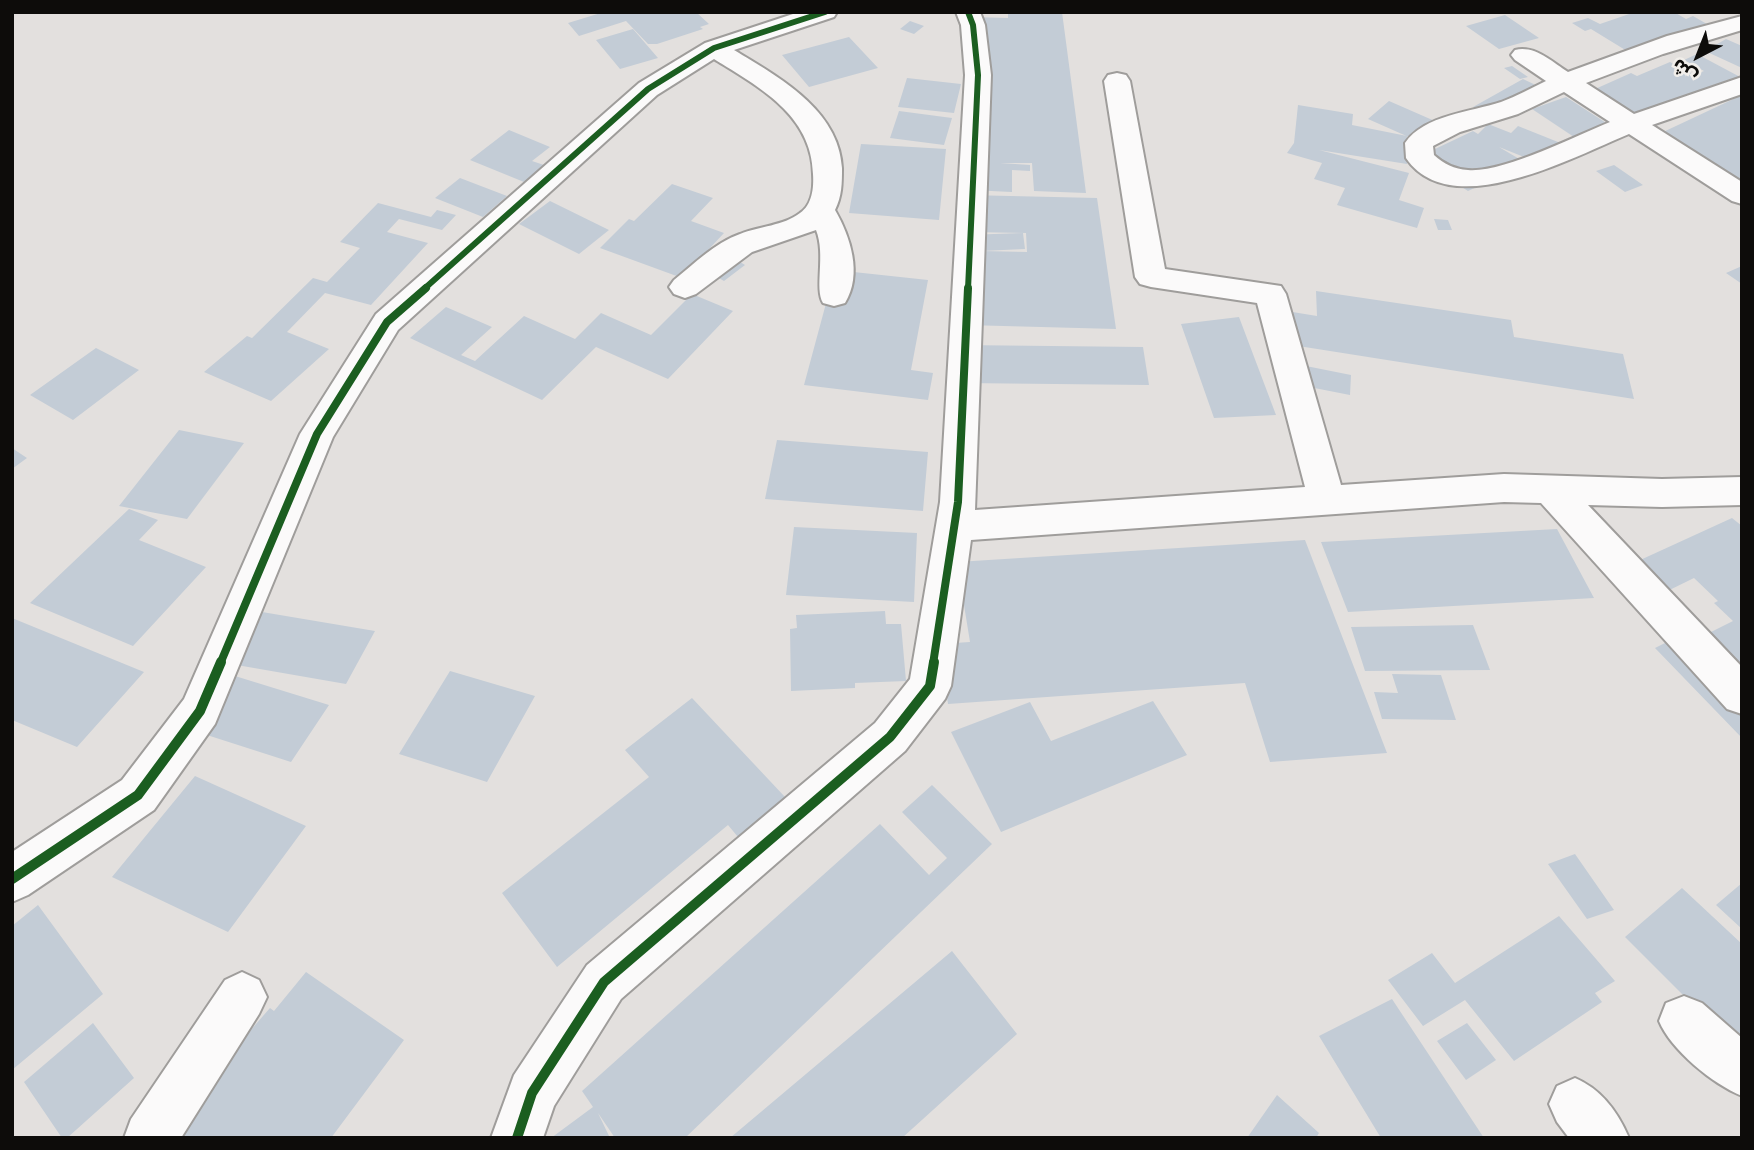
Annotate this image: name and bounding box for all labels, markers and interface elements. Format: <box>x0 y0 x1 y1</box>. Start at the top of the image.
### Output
north arrow <box>1663 21 1733 91</box>
text: ش <box>1666 54 1702 89</box>

